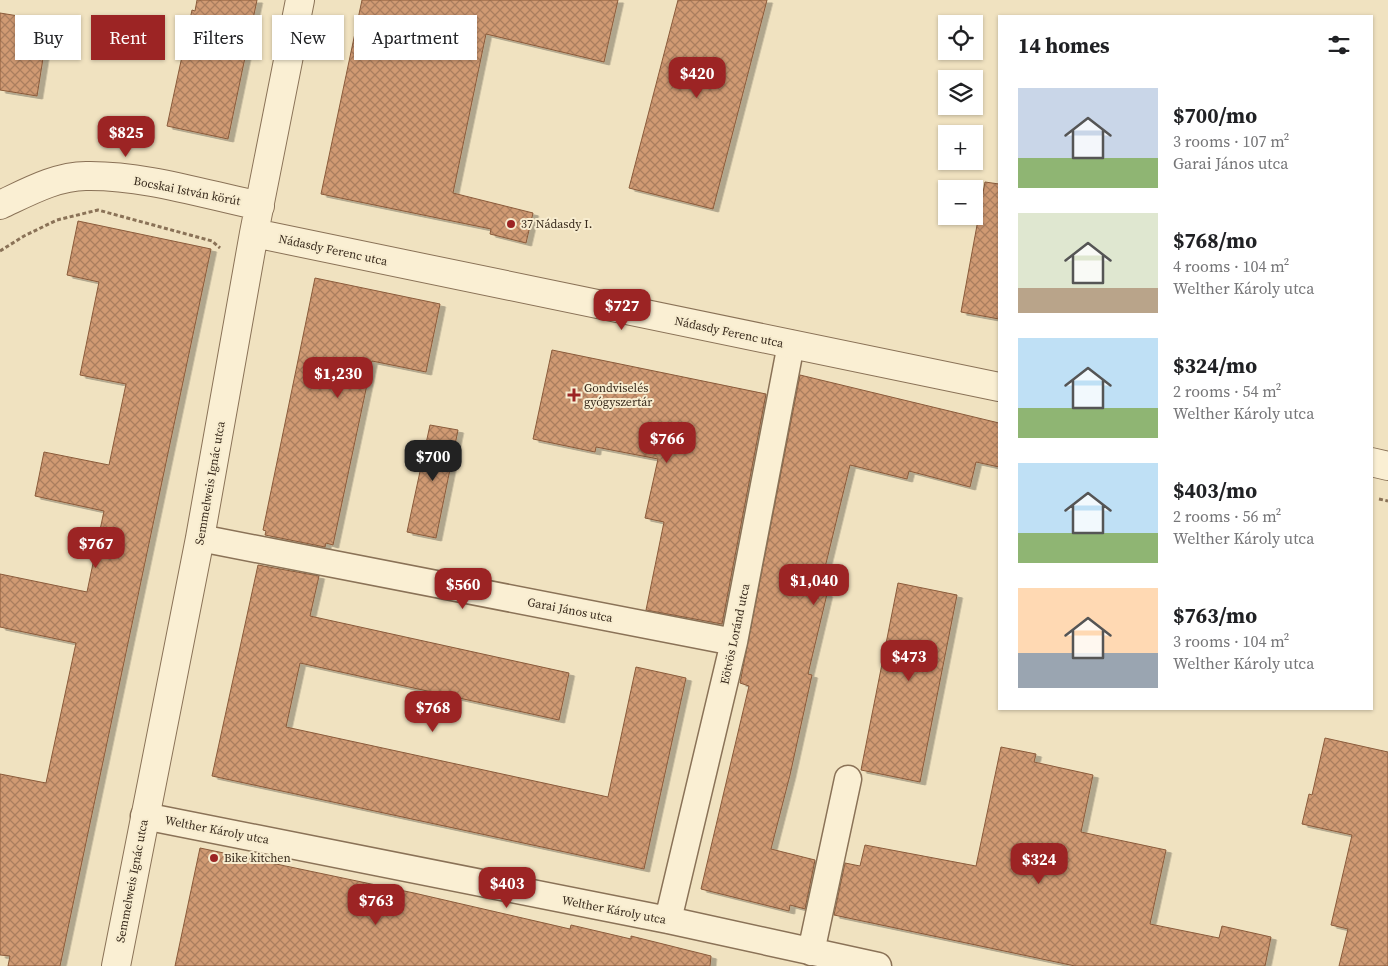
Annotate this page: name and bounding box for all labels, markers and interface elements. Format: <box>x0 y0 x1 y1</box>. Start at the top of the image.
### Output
chip: Buy <box>15 15 81 60</box>
chip: Rent <box>91 15 165 60</box>
chip: Filters <box>175 15 262 60</box>
chip: New <box>272 15 344 60</box>
chip: Apartment <box>354 15 477 60</box>
map controls <box>938 15 983 225</box>
button: locate <box>938 15 983 60</box>
text: 14 homes <box>1018 31 1110 60</box>
icon: filters <box>1325 31 1353 59</box>
pin: $420 <box>667 56 727 99</box>
text: $420 <box>680 62 714 84</box>
button: layers <box>938 70 983 115</box>
text: $700/mo <box>1173 101 1257 130</box>
icon: home <box>1058 108 1118 168</box>
pin: $825 <box>96 116 156 158</box>
text: $825 <box>109 121 143 143</box>
button: + <box>938 125 983 170</box>
text: 3 rooms · 107 m² <box>1173 130 1289 152</box>
text: Garai János utca <box>1173 152 1288 174</box>
street label: Bocskai István körút <box>132 173 242 209</box>
button: − <box>938 180 983 225</box>
place label: 37 Nádasdy I. <box>521 216 592 232</box>
marker: 37 Nádasdy I. <box>505 218 517 230</box>
text: $768/mo <box>1173 226 1257 255</box>
street label: Nádasdy Ferenc utca <box>277 231 390 270</box>
icon: home <box>1058 233 1118 293</box>
text: 4 rooms · 104 m² <box>1173 255 1289 277</box>
text: Welther Károly utca <box>1173 277 1314 299</box>
pin: $727 <box>592 288 652 331</box>
text: $727 <box>605 294 639 316</box>
street label: Nádasdy Ferenc utca <box>673 313 786 352</box>
text: $324/mo <box>1173 351 1257 380</box>
pin: $1,230 <box>297 356 379 399</box>
icon: home <box>1058 358 1118 418</box>
text: $1,230 <box>314 362 362 384</box>
place label: Gondviselés gyógyszertár <box>584 380 652 410</box>
text: 2 rooms · 54 m² <box>1173 380 1281 402</box>
marker: Gondviselés gyógyszertár <box>568 389 580 401</box>
text: Welther Károly utca <box>1173 402 1314 424</box>
street label: Semmelweis Ignác utca <box>191 419 229 546</box>
pin: $766 <box>637 422 697 464</box>
text: $766 <box>650 427 684 449</box>
pin: $700 <box>403 440 463 482</box>
text: $700 <box>416 445 450 467</box>
text: $403/mo <box>1173 476 1257 505</box>
icon: home <box>1058 483 1118 543</box>
text: 2 rooms · 56 m² <box>1173 505 1281 527</box>
pin: $767 <box>66 526 126 569</box>
text: Welther Károly utca <box>1173 527 1314 549</box>
text: $767 <box>79 532 113 554</box>
pin: $1,040 <box>773 564 855 606</box>
pin: $560 <box>433 568 493 610</box>
text: $1,040 <box>790 569 838 591</box>
text: $560 <box>446 573 480 595</box>
street label: Eötvös Loránd utca <box>717 581 754 686</box>
street label: Garai János utca <box>526 594 615 626</box>
text: $763/mo <box>1173 601 1257 630</box>
icon: home <box>1058 608 1118 668</box>
text: 3 rooms · 104 m² <box>1173 630 1289 652</box>
pin: $473 <box>879 640 939 682</box>
text: $473 <box>892 645 926 667</box>
text: Welther Károly utca <box>1173 652 1314 674</box>
pin: $768 <box>403 690 463 733</box>
text: $768 <box>416 696 450 718</box>
street label: Welther Károly utca <box>163 812 271 848</box>
street label: Semmelweis Ignác utca <box>112 817 152 944</box>
pin: $324 <box>1009 842 1069 885</box>
text: $324 <box>1022 848 1056 870</box>
place label: Bike kitchen <box>224 850 291 866</box>
marker: Bike kitchen <box>208 852 220 864</box>
pin: $403 <box>477 866 537 909</box>
text: $403 <box>490 872 524 894</box>
pin: $763 <box>346 884 406 926</box>
text: $763 <box>359 889 393 911</box>
street label: Welther Károly utca <box>560 892 668 928</box>

